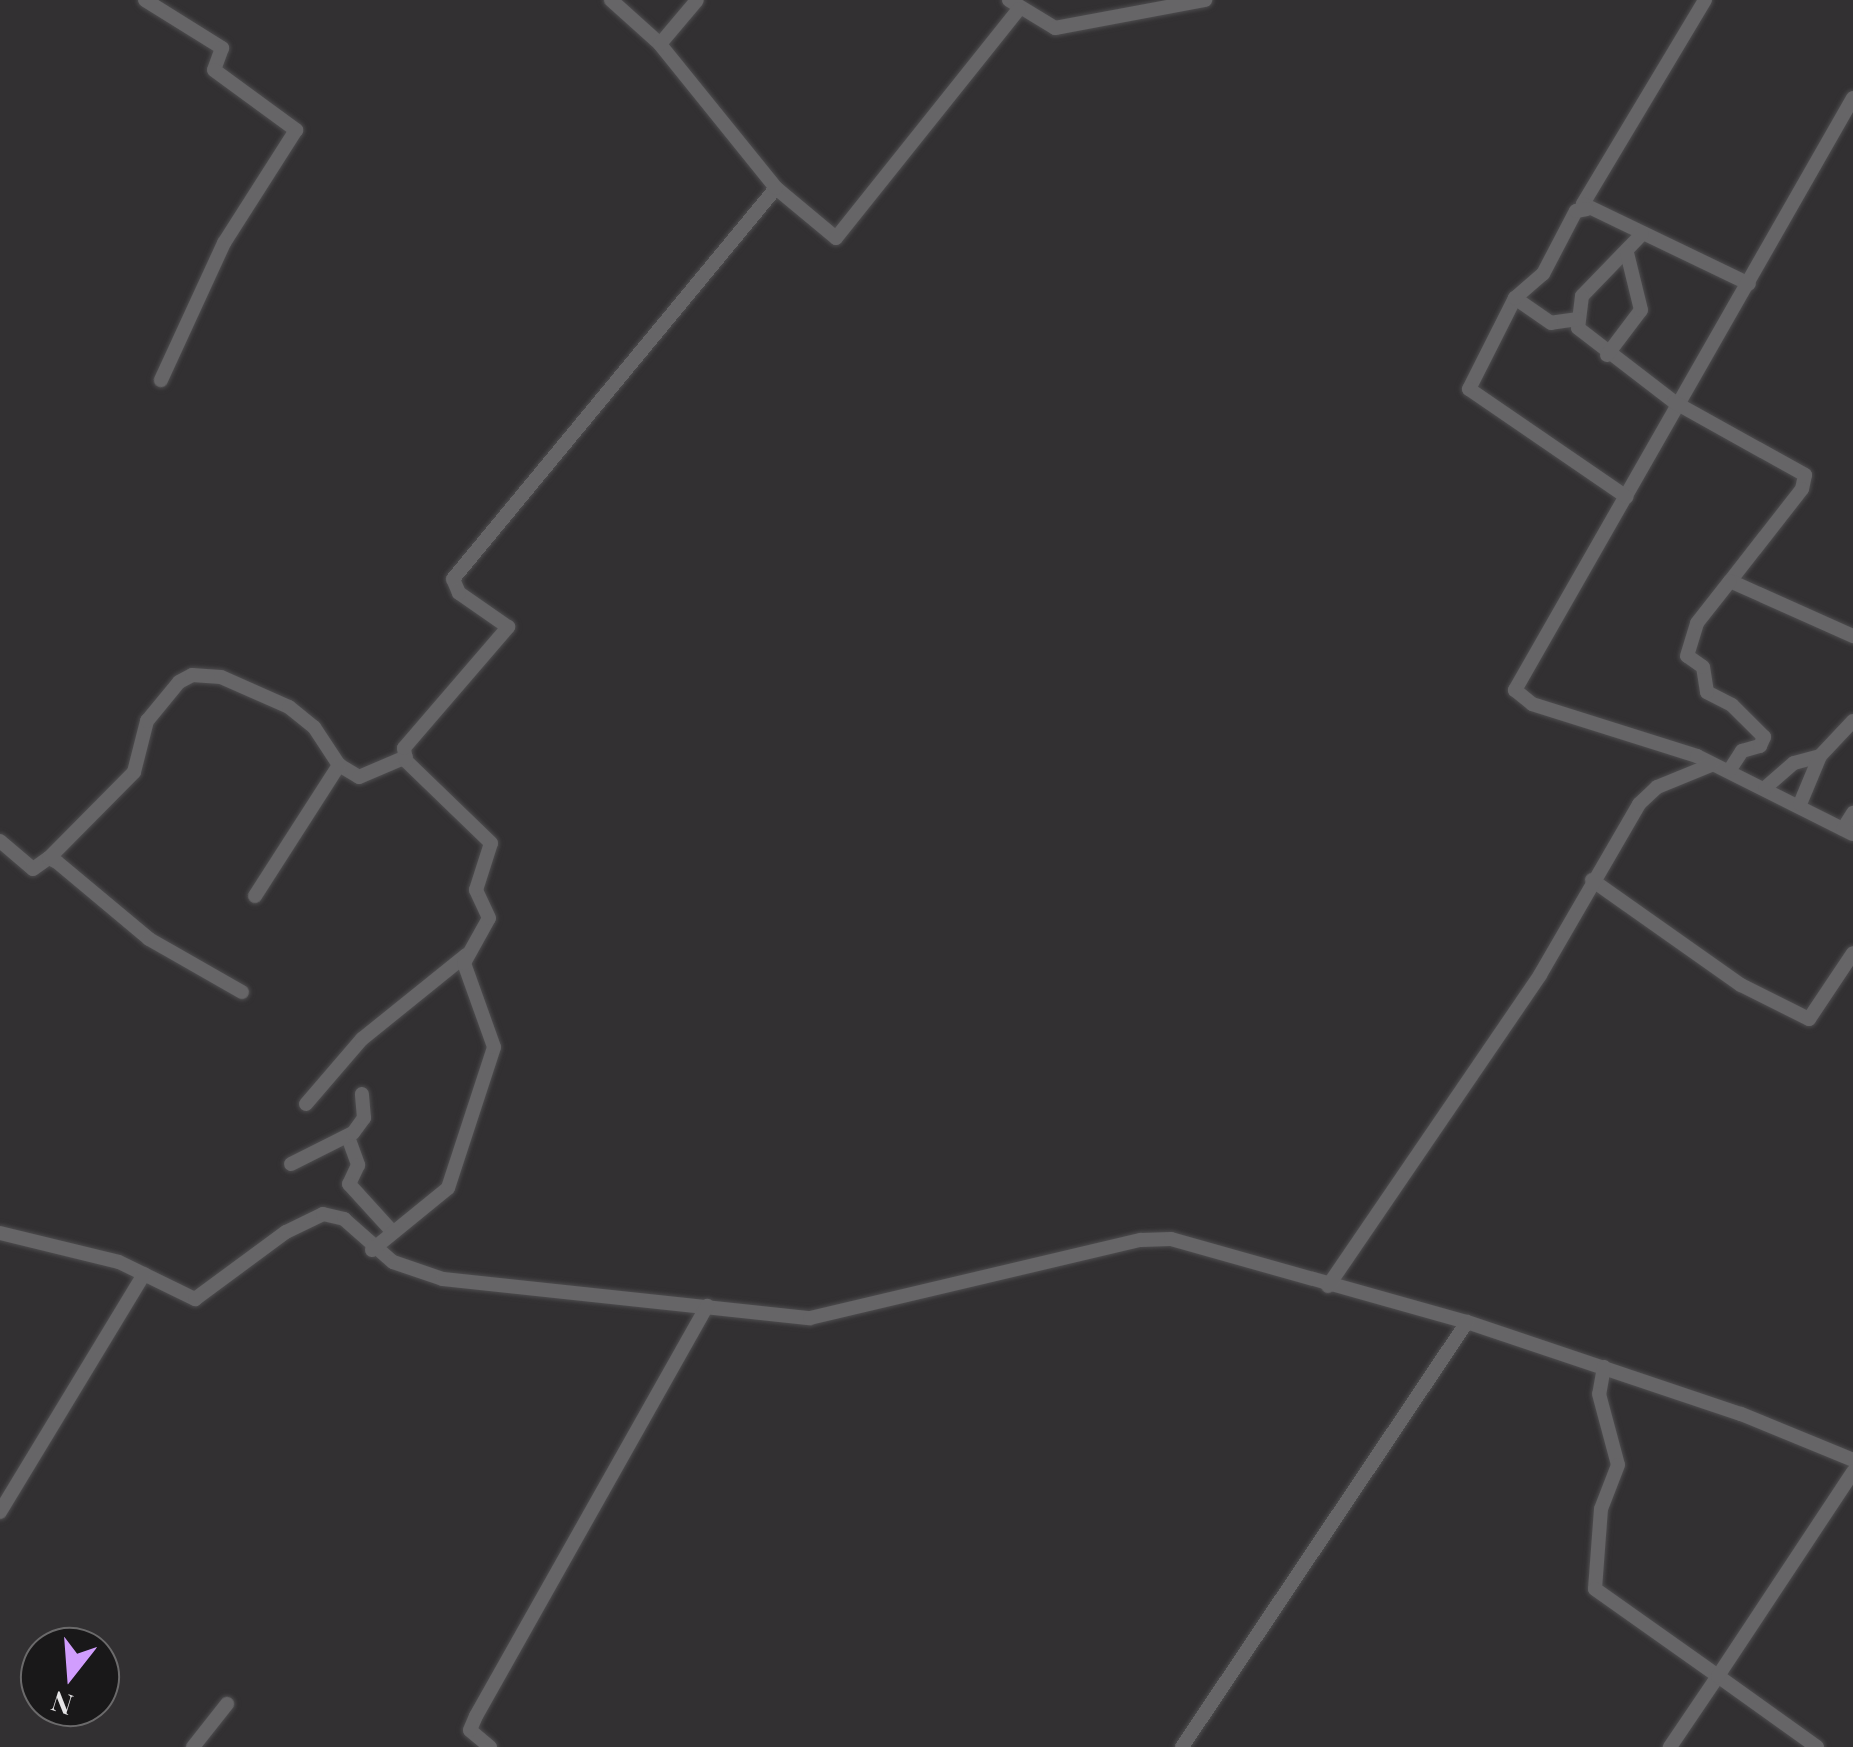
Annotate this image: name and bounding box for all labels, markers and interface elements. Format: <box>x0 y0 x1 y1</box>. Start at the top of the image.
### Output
north arrow <box>20 1627 120 1727</box>
text: N <box>47 1684 77 1725</box>

